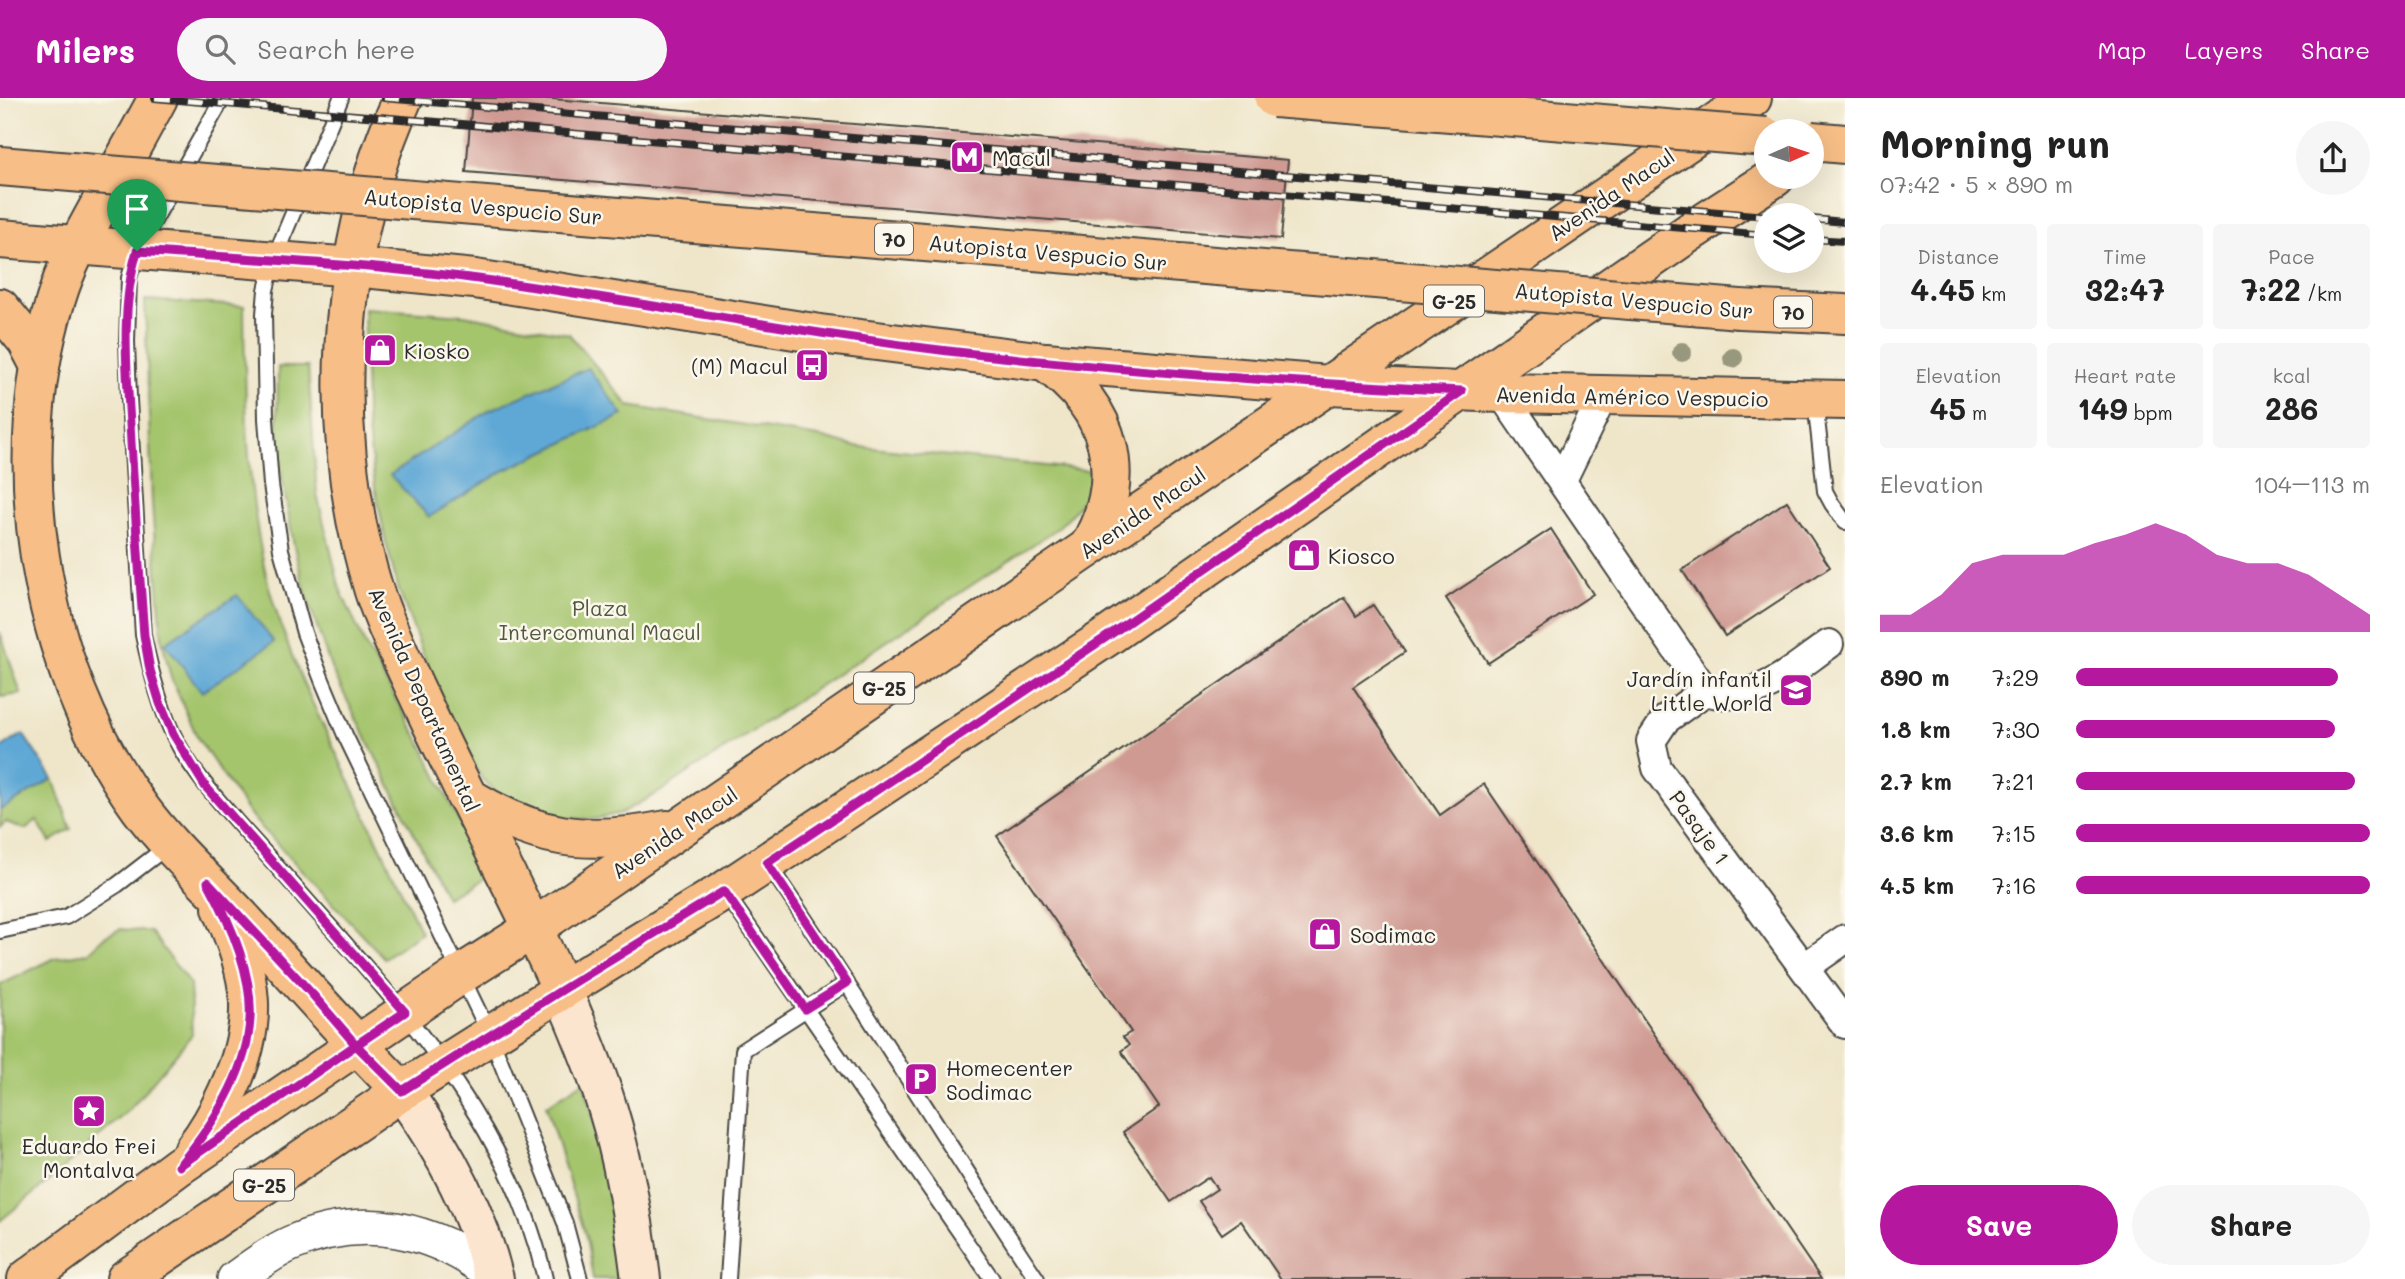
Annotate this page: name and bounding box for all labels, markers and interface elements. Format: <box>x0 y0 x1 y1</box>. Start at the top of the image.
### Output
search box <box>177 18 667 81</box>
text: Milers <box>35 28 135 71</box>
icon: search <box>201 30 239 68</box>
text: Search here <box>257 32 415 66</box>
text: Map <box>2098 34 2146 65</box>
text: Layers <box>2184 34 2263 65</box>
text: Share <box>2301 34 2370 65</box>
text: Morning run <box>1880 118 2110 168</box>
north arrow <box>1754 119 1824 189</box>
map controls <box>1754 119 1824 273</box>
button: share <box>2296 121 2370 195</box>
metro station icon: Macul <box>948 138 986 176</box>
street label: Avenida Macul <box>1543 142 1679 246</box>
place label: Macul <box>992 144 1051 171</box>
text: 07:42 · 5 × 890 m <box>1880 169 2073 199</box>
pin <box>107 179 167 251</box>
street label: Autopista Vespucio Sur <box>363 182 603 230</box>
icon: arrive <box>118 190 156 228</box>
button: layers <box>1754 203 1824 273</box>
road number: 70 <box>875 223 913 254</box>
street label: Autopista Vespucio Sur <box>928 228 1168 276</box>
text: Distance <box>1917 244 1999 269</box>
text: Time <box>2103 244 2147 269</box>
text: Pace <box>2268 244 2315 269</box>
text: 4.45 <box>1910 269 1975 309</box>
text: 32:47 <box>2085 269 2165 309</box>
text: 7:22 <box>2241 269 2301 309</box>
street label: Autopista Vespucio Sur <box>1514 276 1754 324</box>
text: km <box>1975 281 2006 306</box>
text: /km <box>2301 281 2342 306</box>
road number: G-25 <box>1424 286 1484 316</box>
road number: 70 <box>1774 296 1812 328</box>
shop icon: Kiosko <box>361 331 399 369</box>
place label: Kiosko <box>404 337 469 364</box>
bus stop icon: (M) Macul <box>793 346 831 384</box>
place label: (M) Macul <box>691 352 788 379</box>
text: Elevation <box>1916 363 2001 388</box>
text: Heart rate <box>2074 363 2176 388</box>
text: kcal <box>2273 363 2311 388</box>
street label: Avenida Américo Vespucio <box>1495 380 1769 412</box>
text: 45 <box>1929 388 1966 428</box>
text: 149 <box>2077 388 2128 428</box>
text: 286 <box>2265 388 2318 428</box>
text: m <box>1966 400 1987 425</box>
text: bpm <box>2128 400 2173 425</box>
street label: Avenida Macul <box>1074 460 1210 564</box>
text: Elevation <box>1880 469 1983 499</box>
text: 104–113 m <box>2253 469 2370 499</box>
shop icon: Kiosco <box>1285 536 1323 574</box>
place label: Kiosco <box>1328 542 1395 569</box>
street label: Avenida Departamental <box>363 583 487 815</box>
park label: Plaza Intercomunal Macul <box>499 594 701 645</box>
text: 890 m <box>1880 662 1949 692</box>
text: 7:29 <box>1992 662 2038 692</box>
place label: Jardín infantil Little World <box>1627 665 1772 716</box>
school or university icon: Jardín infantil Little World <box>1777 671 1815 709</box>
road number: G-25 <box>854 673 914 704</box>
text: 1.8 km <box>1880 714 1950 744</box>
text: 7:30 <box>1992 714 2040 744</box>
text: 2.7 km <box>1880 766 1952 796</box>
text: 7:21 <box>1992 766 2035 796</box>
street label: Avenida Macul <box>606 780 742 884</box>
street label: Pasaje 1 <box>1664 785 1736 869</box>
text: 3.6 km <box>1880 818 1954 848</box>
text: 7:15 <box>1992 818 2036 848</box>
text: 4.5 km <box>1880 870 1954 900</box>
text: 7:16 <box>1992 870 2036 900</box>
shop icon: Sodimac <box>1306 915 1344 953</box>
place label: Sodimac <box>1350 921 1436 948</box>
place label: Homecenter Sodimac <box>946 1054 1073 1105</box>
parking icon: Homecenter Sodimac <box>902 1060 940 1098</box>
place icon: Eduardo Frei Montalva <box>70 1092 108 1130</box>
place label: Eduardo Frei Montalva <box>22 1132 156 1183</box>
road number: G-25 <box>234 1170 294 1200</box>
button: Save <box>1880 1185 2118 1265</box>
button: Share <box>2132 1185 2370 1265</box>

